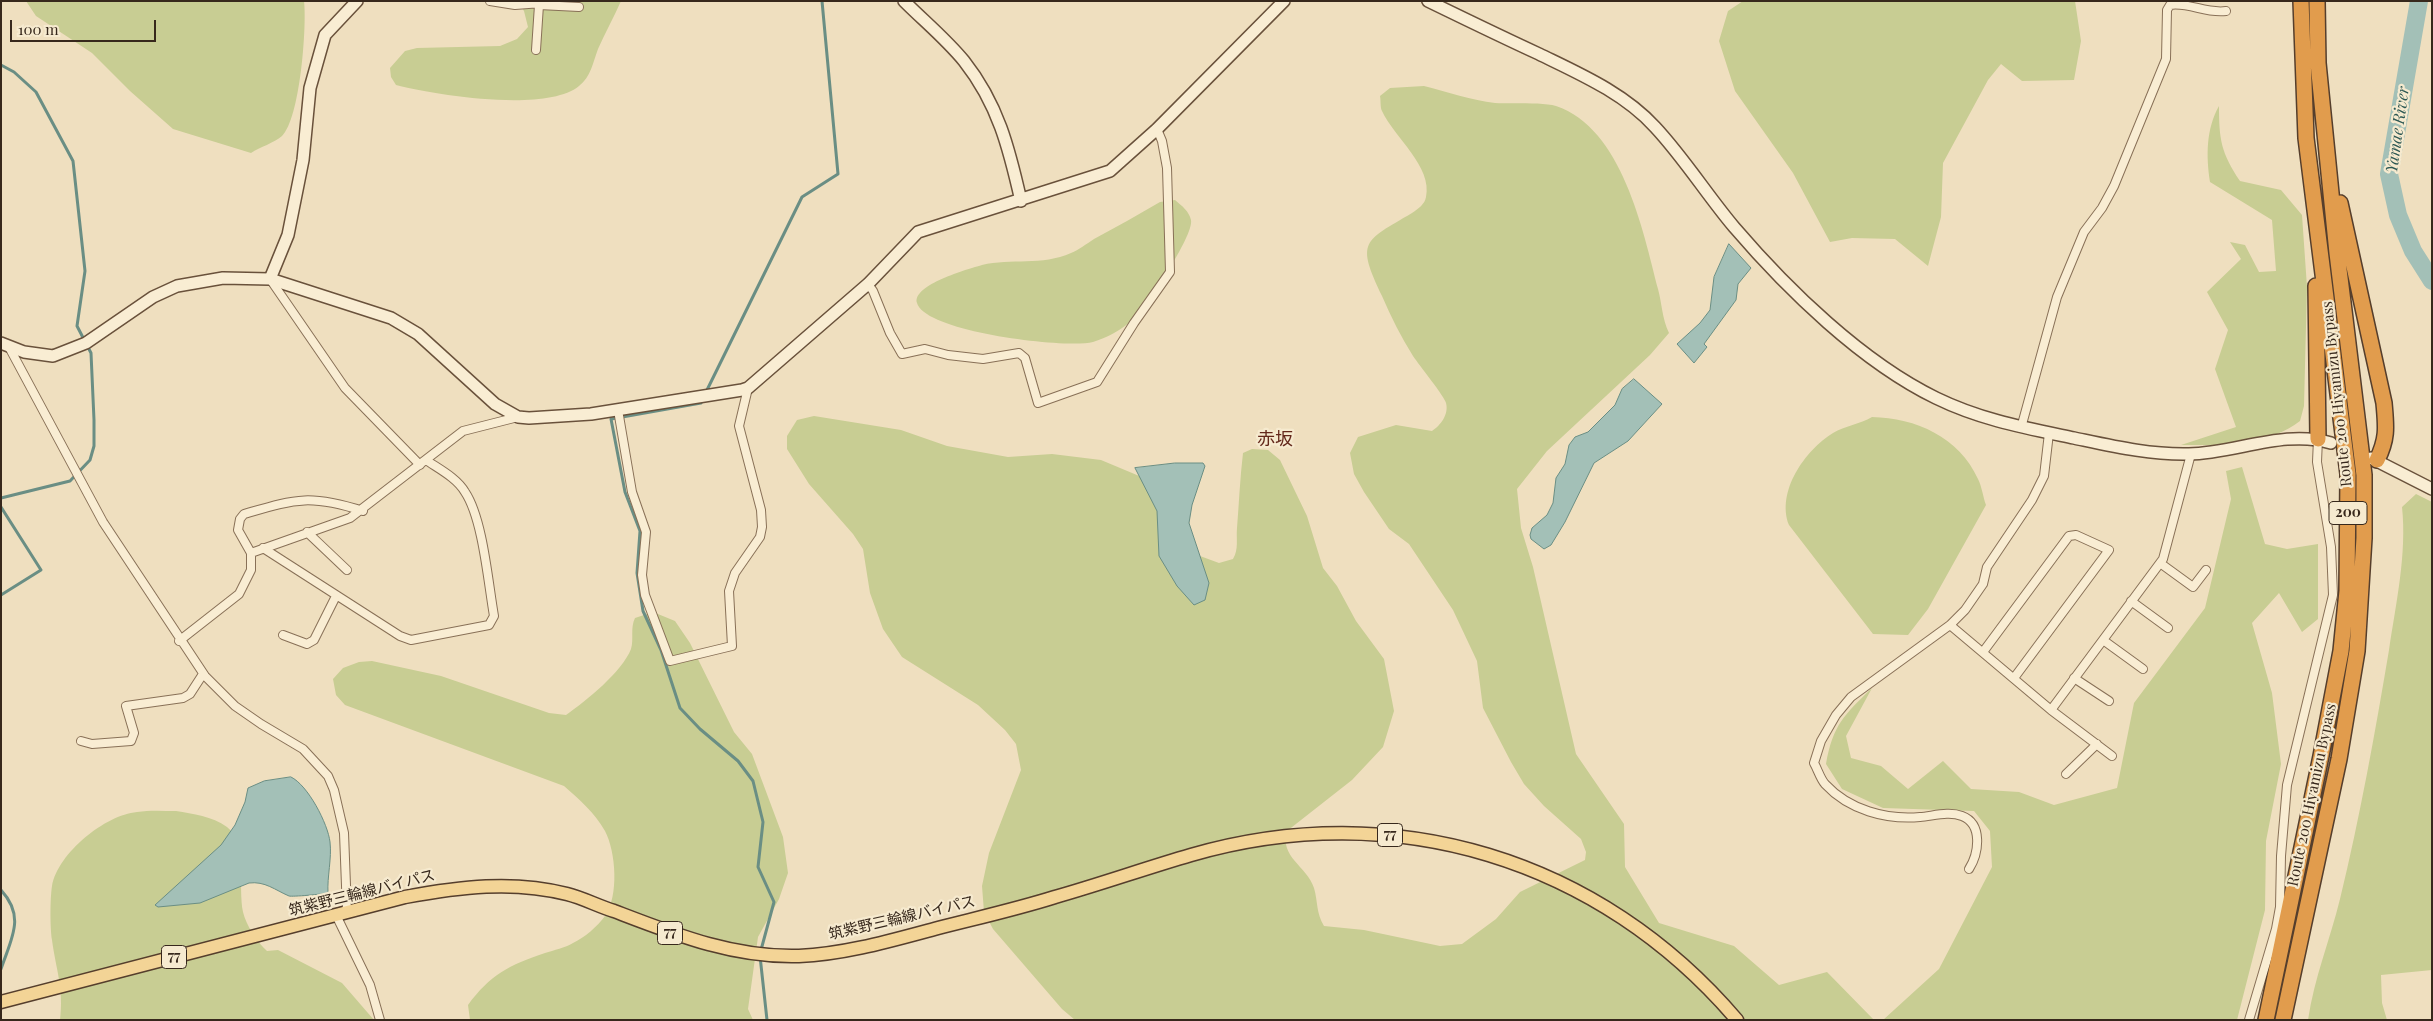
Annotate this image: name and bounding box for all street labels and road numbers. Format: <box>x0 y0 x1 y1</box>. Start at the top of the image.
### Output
street label: Route 200 Hiyamizu Bypass <box>2318 300 2356 488</box>
road number: 200 <box>2329 502 2367 524</box>
street label: Route 200 Hiyamizu Bypass <box>2284 702 2340 888</box>
road number: 77 <box>1378 824 1402 846</box>
street label: 筑紫野三輪線バイパス <box>287 866 437 920</box>
street label: 筑紫野三輪線バイパス <box>827 892 977 944</box>
road number: 77 <box>658 921 682 944</box>
road number: 77 <box>162 946 186 969</box>

